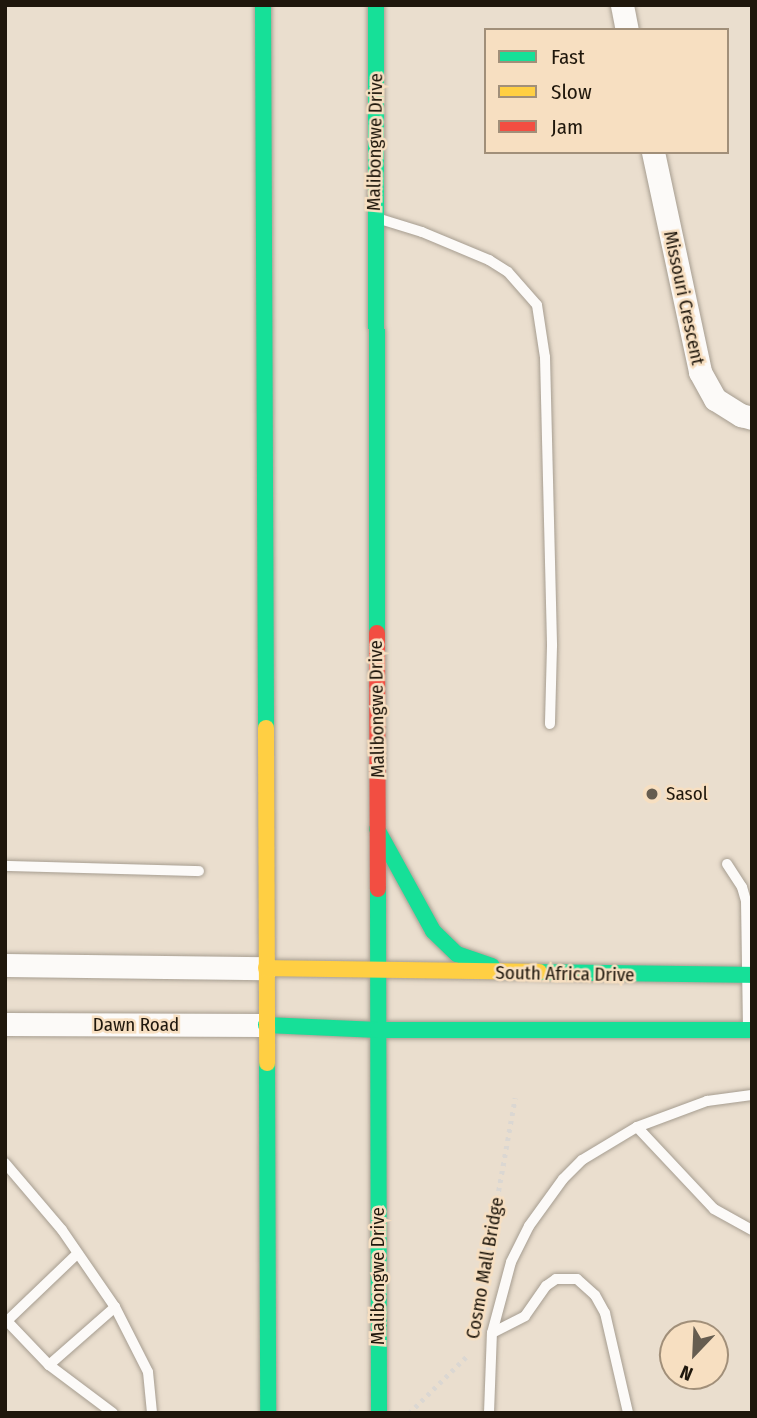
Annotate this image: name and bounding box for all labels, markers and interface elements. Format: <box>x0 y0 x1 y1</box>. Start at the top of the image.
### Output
legend <box>484 28 729 154</box>
text: Fast <box>551 44 585 70</box>
street label: Malibongwe Drive <box>362 73 388 211</box>
text: Slow <box>551 79 592 105</box>
text: Jam <box>551 114 583 140</box>
street label: Missouri Crescent <box>659 229 709 367</box>
street label: Malibongwe Drive <box>364 640 390 778</box>
place label: Sasol <box>666 783 708 805</box>
marker: Sasol <box>644 786 660 802</box>
street label: South Africa Drive <box>495 961 635 987</box>
street label: Dawn Road <box>93 1014 179 1036</box>
street label: Cosmo Mall Bridge <box>461 1195 509 1341</box>
street label: Malibongwe Drive <box>367 1207 389 1345</box>
north arrow <box>659 1320 729 1390</box>
text: N <box>677 1360 696 1386</box>

